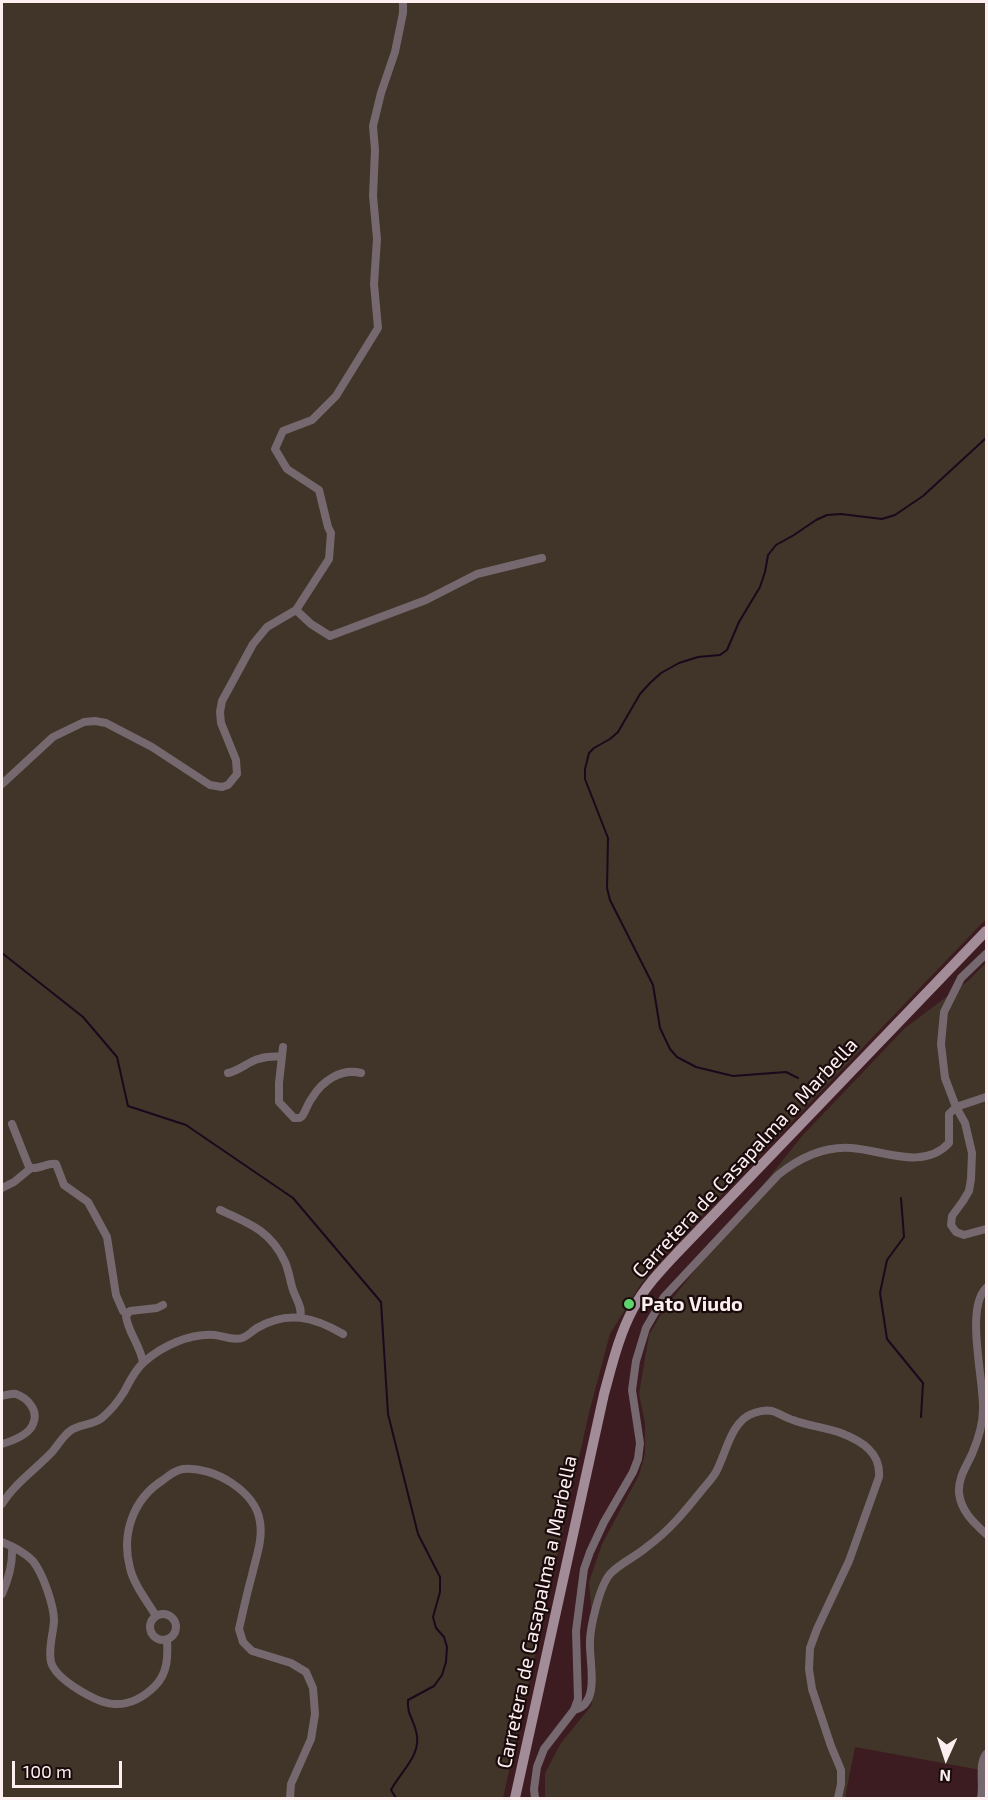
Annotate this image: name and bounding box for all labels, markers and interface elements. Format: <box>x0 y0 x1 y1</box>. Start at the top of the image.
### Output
street label: Carretera de Casapalma a Marbella <box>627 1033 863 1283</box>
place label: Pato Viudo <box>641 1292 743 1316</box>
marker: Pato Viudo <box>622 1297 636 1311</box>
street label: Carretera de Casapalma a Marbella <box>492 1453 582 1771</box>
north arrow <box>916 1728 976 1788</box>
scale bar <box>15 1749 124 1787</box>
text: 100 m <box>23 1760 72 1782</box>
text: N <box>939 1767 951 1786</box>

